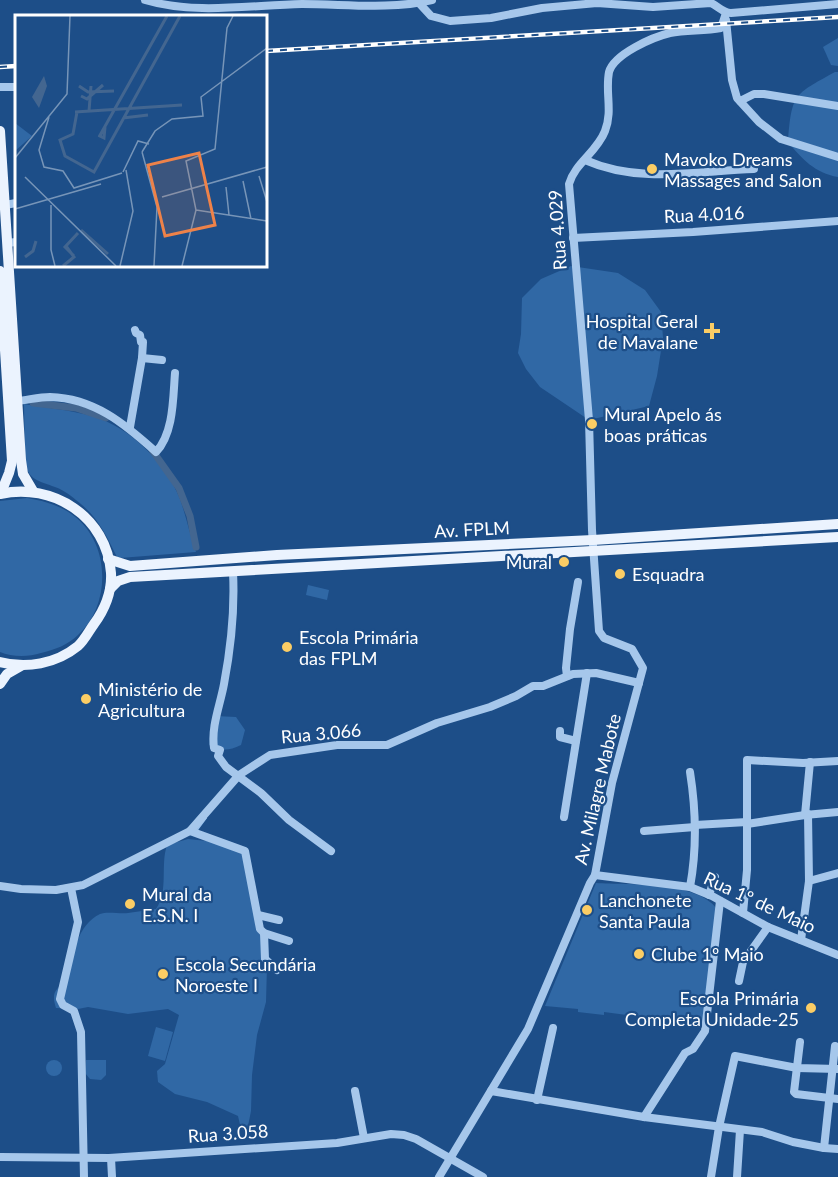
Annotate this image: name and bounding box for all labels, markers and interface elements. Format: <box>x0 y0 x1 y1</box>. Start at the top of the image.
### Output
inset map <box>15 15 267 267</box>
place label: Mavoko Dreams Massages and Salon <box>664 148 822 191</box>
marker: Mavoko Dreams Massages and Salon <box>645 162 659 176</box>
street label: Rua 4.029 <box>543 189 571 271</box>
street label: Rua 4.016 <box>663 201 745 227</box>
place label: Hospital Geral de Mavalane <box>586 310 698 353</box>
marker: Hospital Geral de Mavalane <box>703 322 721 340</box>
place label: Mural Apelo ás boas práticas <box>604 403 722 446</box>
marker: Mural Apelo ás boas práticas <box>585 417 599 431</box>
street label: Av. FPLM <box>433 516 511 542</box>
place label: Mural <box>506 551 552 573</box>
marker: Mural <box>557 555 571 569</box>
place label: Esquadra <box>632 563 705 585</box>
marker: Esquadra <box>613 567 627 581</box>
place label: Escola Primária das FPLM <box>299 626 419 669</box>
marker: Escola Primária das FPLM <box>280 640 294 654</box>
place label: Ministério de Agricultura <box>98 678 202 721</box>
marker: Ministério de Agricultura <box>79 692 93 706</box>
street label: Av. Milagre Mabote <box>569 711 625 867</box>
street label: Rua 3.066 <box>280 719 362 747</box>
street label: Rua 1º de Maio <box>701 866 819 938</box>
place label: Mural da E.S.N. I <box>142 883 212 926</box>
place label: Lanchonete Santa Paula <box>599 889 691 932</box>
marker: Mural da E.S.N. I <box>123 897 137 911</box>
marker: Lanchonete Santa Paula <box>580 903 594 917</box>
place label: Clube 1º Maio <box>651 943 764 965</box>
marker: Clube 1º Maio <box>632 947 646 961</box>
place label: Escola Secundária Noroeste I <box>175 953 316 996</box>
marker: Escola Secundária Noroeste I <box>156 967 170 981</box>
place label: Escola Primária Completa Unidade-25 <box>625 987 799 1030</box>
marker: Escola Primária Completa Unidade-25 <box>804 1001 818 1015</box>
street label: Rua 3.058 <box>187 1119 269 1147</box>

